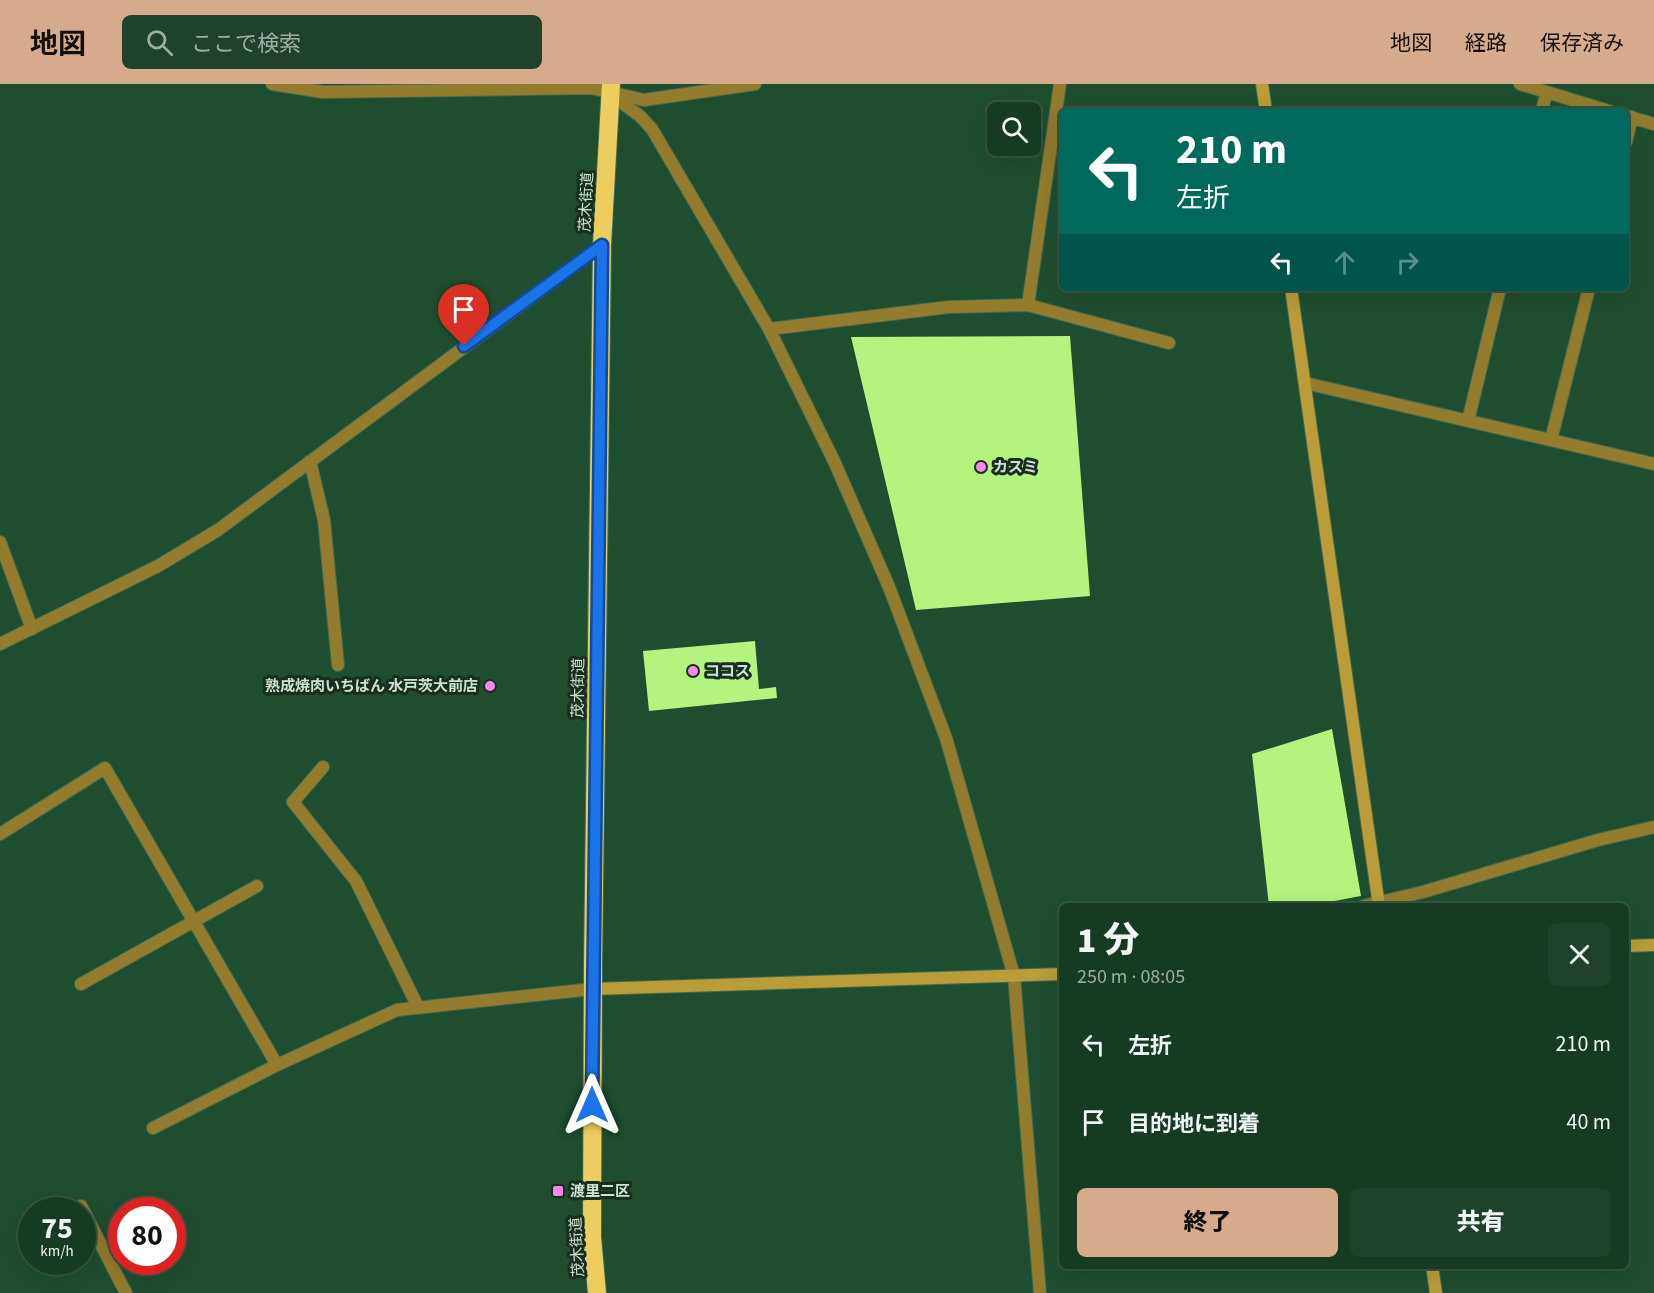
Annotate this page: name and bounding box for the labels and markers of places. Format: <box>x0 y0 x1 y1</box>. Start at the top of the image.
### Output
pin <box>438 284 489 346</box>
place label: カスミ <box>993 457 1038 478</box>
marker: カスミ <box>974 460 988 474</box>
place label: ココス <box>705 661 750 682</box>
marker: ココス <box>686 664 700 678</box>
place label: 熟成焼肉いちばん 水戸茨大前店 <box>265 676 478 697</box>
marker: 熟成焼肉いちばん 水戸茨大前店 <box>483 679 497 693</box>
place label: 渡里二区 <box>570 1181 630 1202</box>
marker: 渡里二区 <box>551 1184 565 1198</box>

